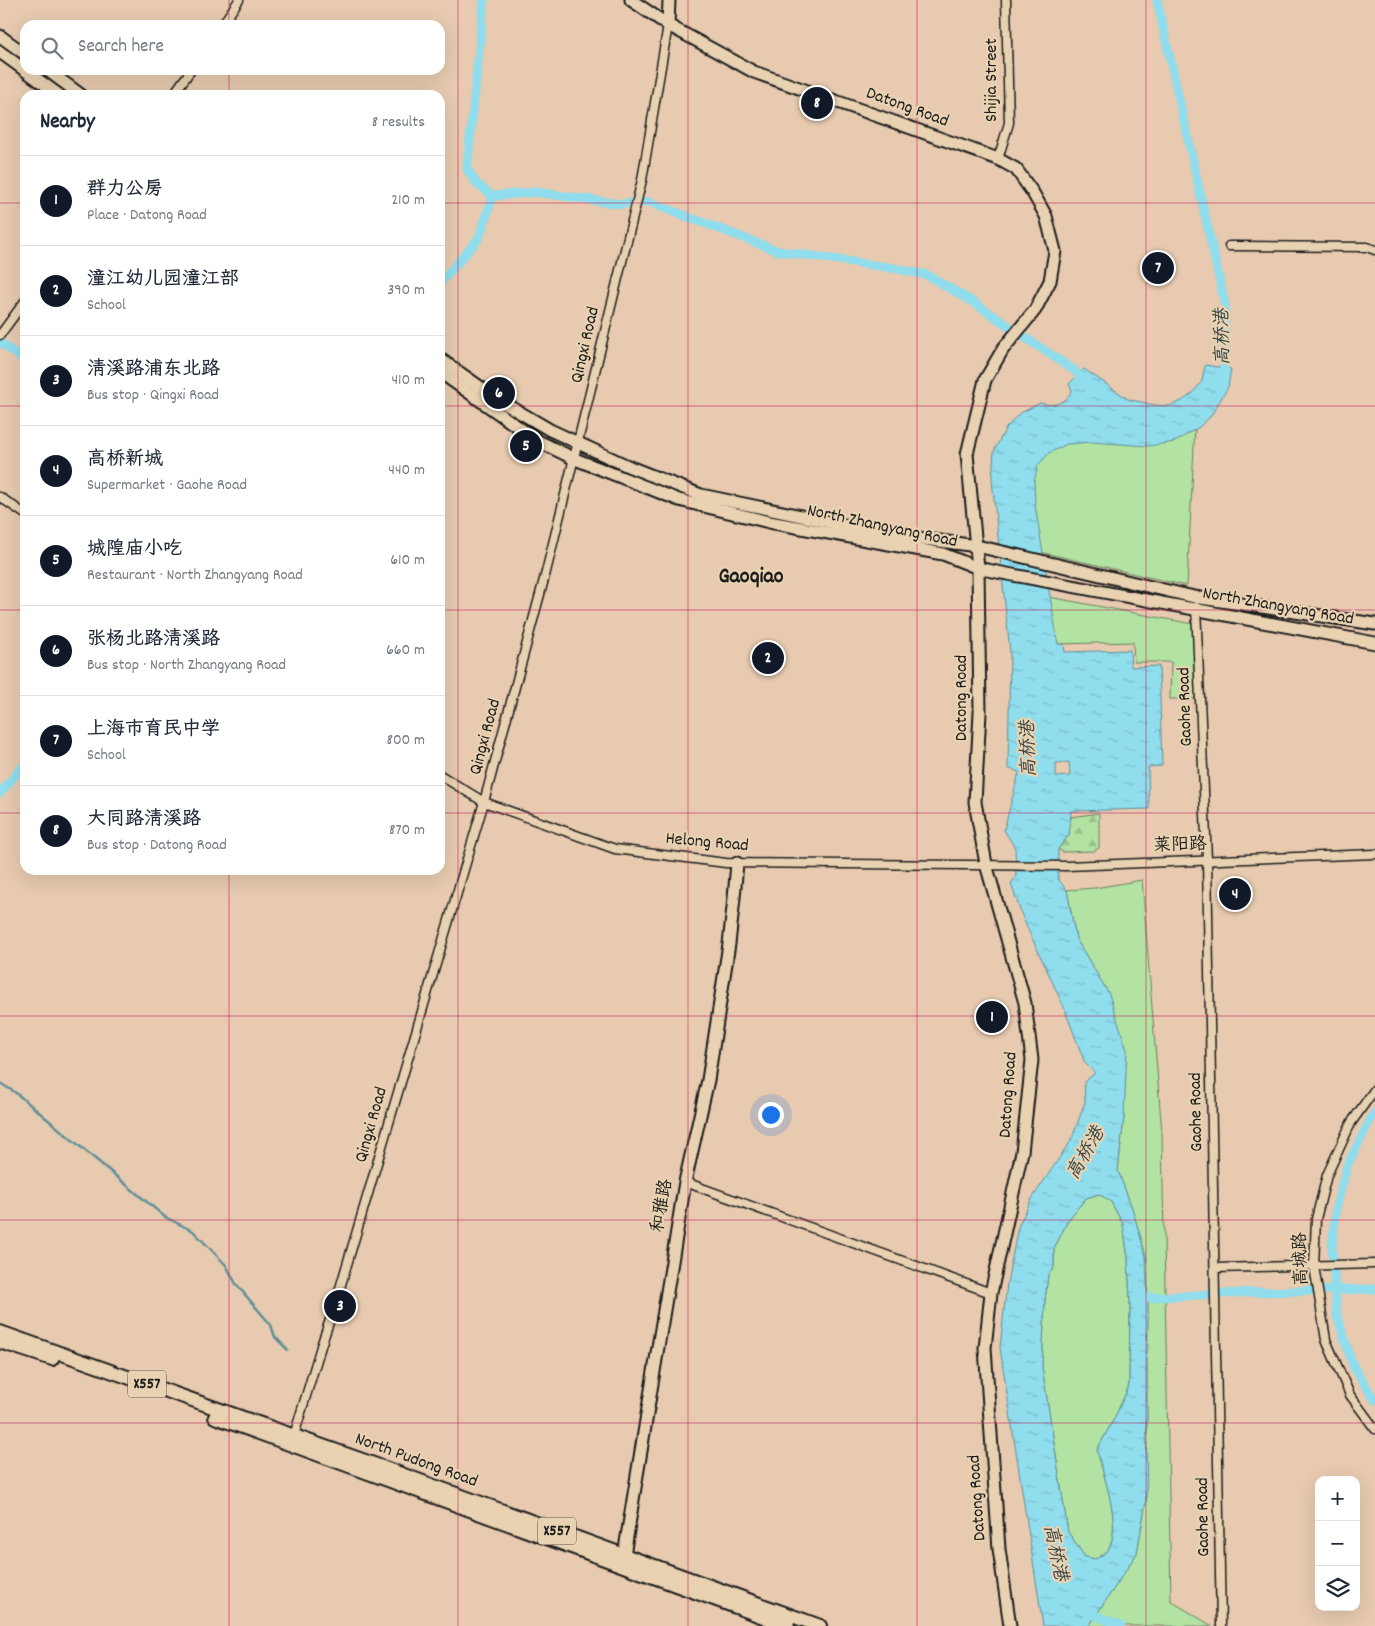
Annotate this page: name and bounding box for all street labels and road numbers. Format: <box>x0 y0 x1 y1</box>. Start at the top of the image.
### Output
street label: Shijia Street <box>980 38 1005 122</box>
street label: Datong Road <box>862 81 952 135</box>
street label: Qingxi Road <box>565 304 607 386</box>
street label: North Zhangyang Road <box>805 499 959 555</box>
street label: North Zhangyang Road <box>1200 581 1356 633</box>
street label: Datong Road <box>950 655 975 741</box>
street label: Gaohe Road <box>1172 667 1200 747</box>
street label: Qingxi Road <box>464 696 508 778</box>
street label: Helong Road <box>664 827 750 859</box>
street label: 莱阳路 <box>1153 833 1207 859</box>
street label: Datong Road <box>994 1051 1024 1139</box>
street label: Gaohe Road <box>1184 1072 1210 1152</box>
street label: Qingxi Road <box>349 1084 395 1166</box>
street label: 和雅路 <box>646 1177 680 1235</box>
street label: 高城路 <box>1289 1232 1315 1286</box>
road number: X557 <box>128 1370 166 1398</box>
street label: North Pudong Road <box>351 1427 481 1495</box>
street label: Datong Road <box>963 1454 993 1542</box>
street label: Gaohe Road <box>1191 1477 1217 1557</box>
road number: X557 <box>538 1518 576 1544</box>

